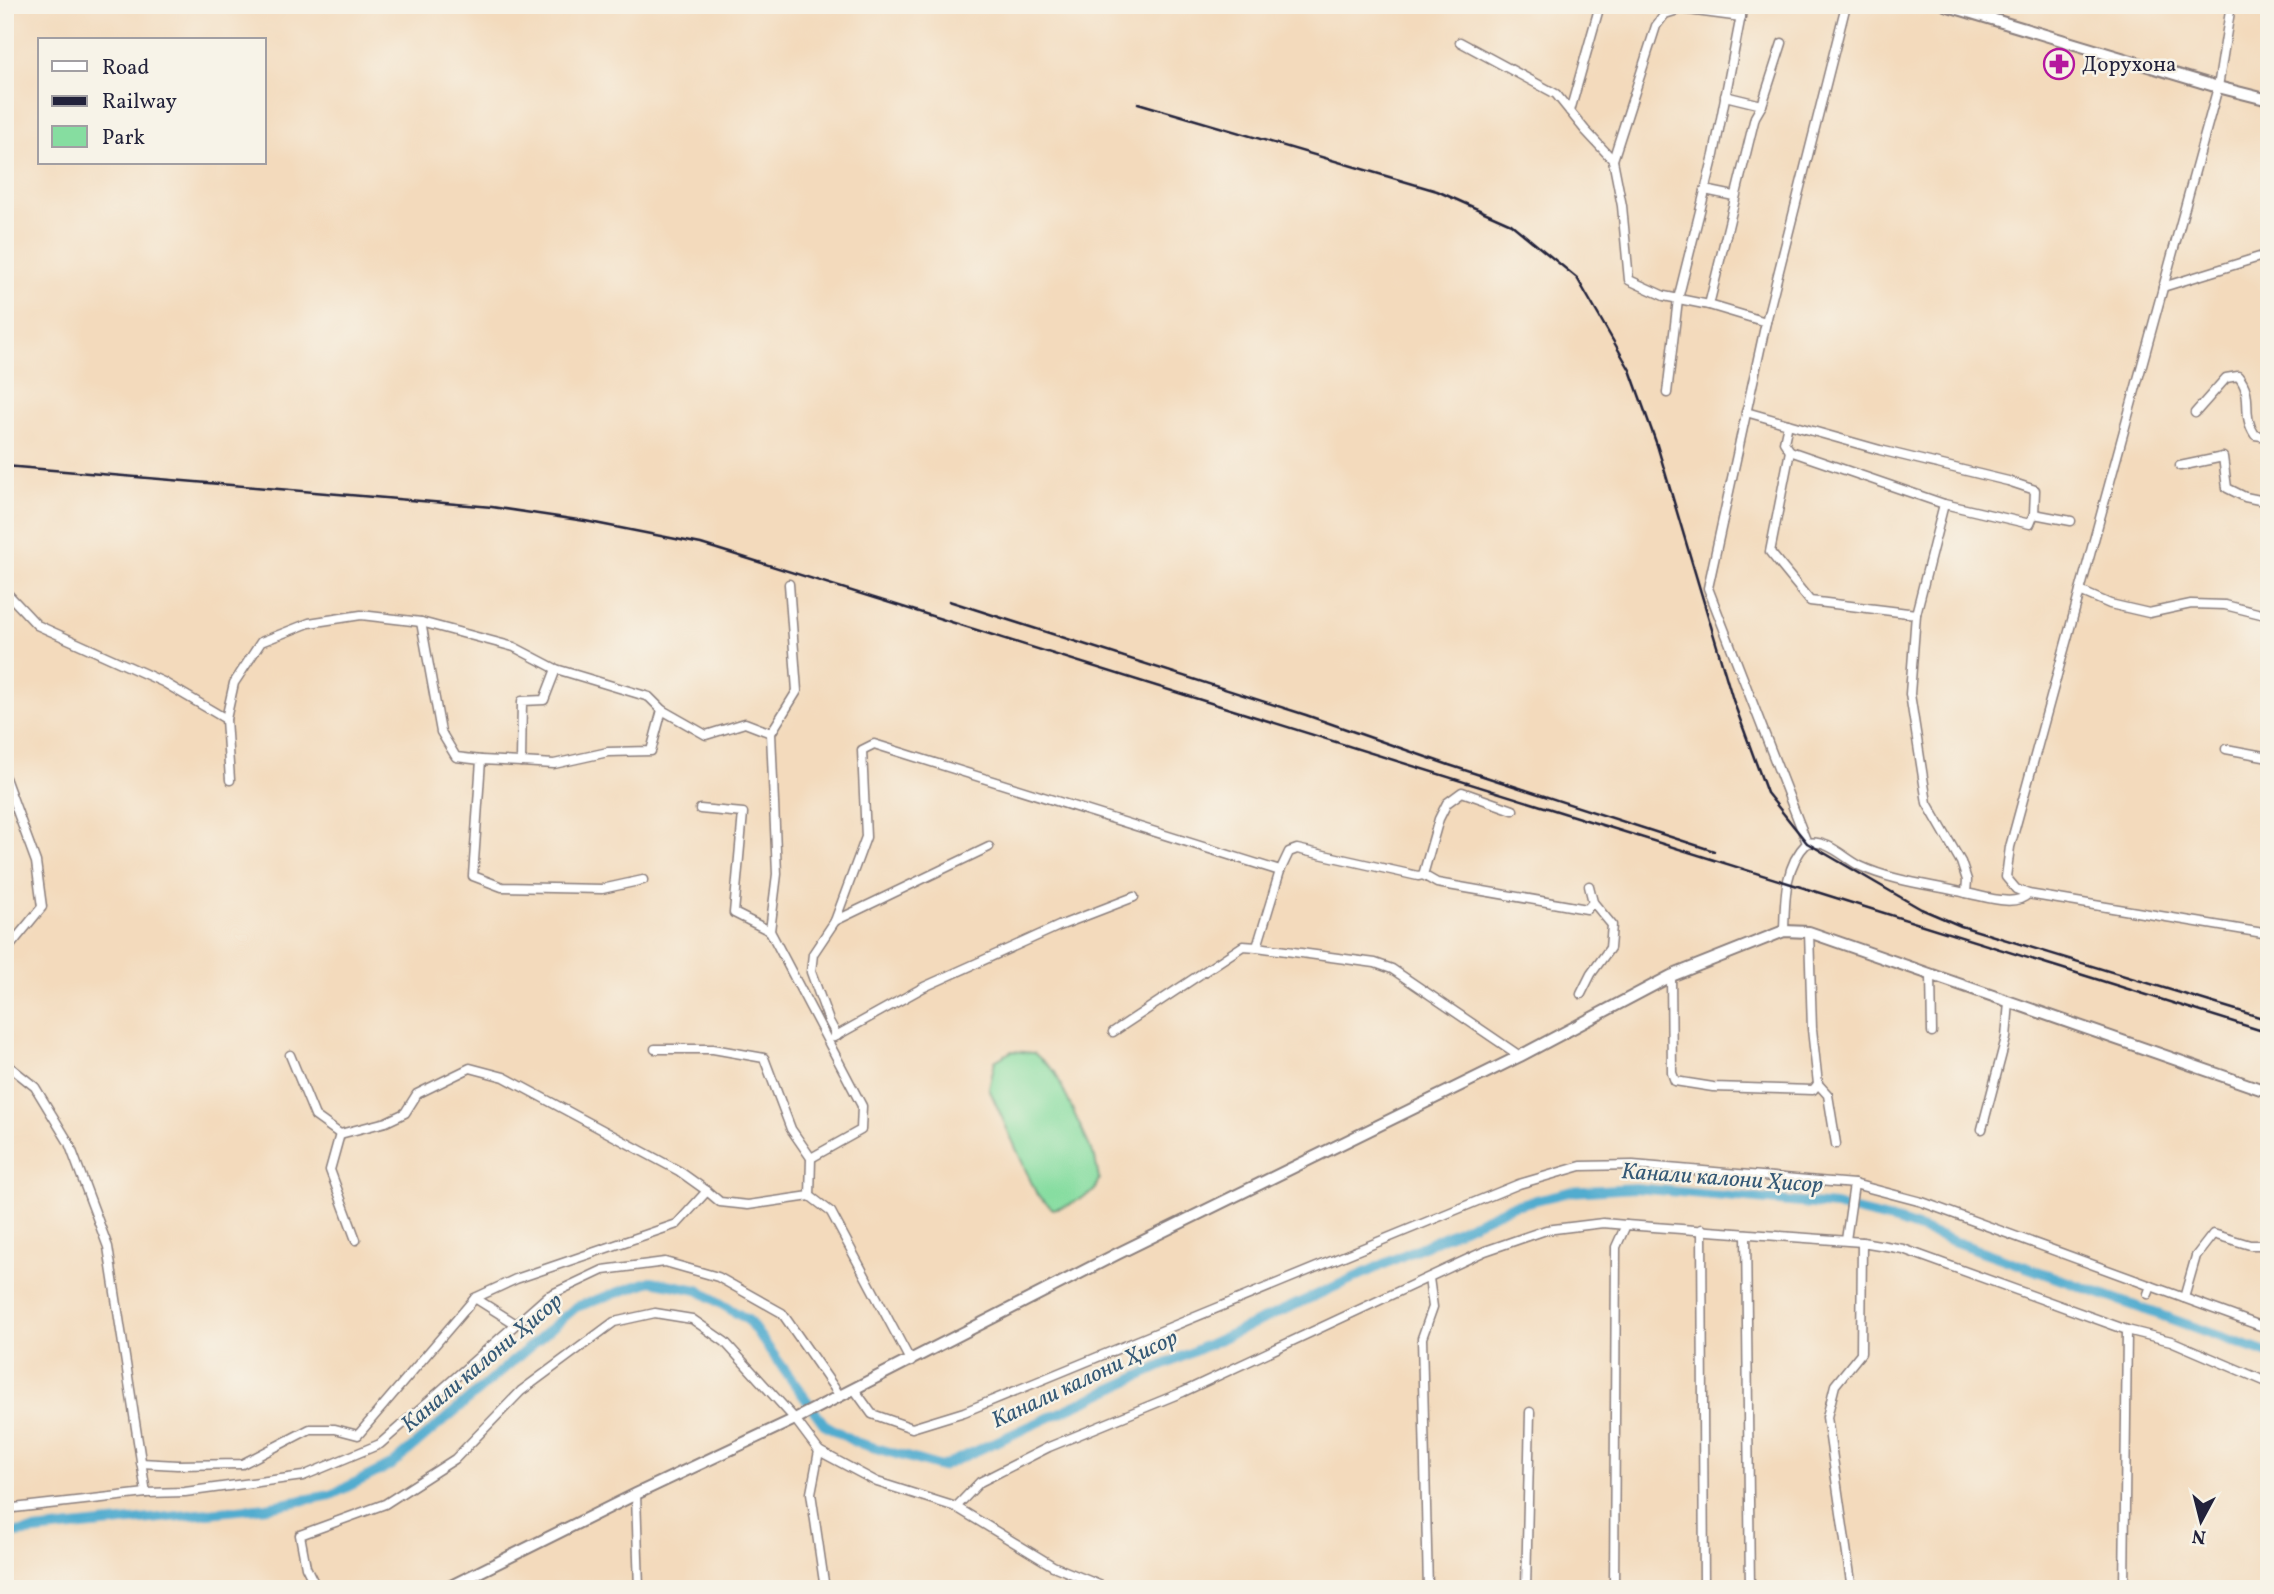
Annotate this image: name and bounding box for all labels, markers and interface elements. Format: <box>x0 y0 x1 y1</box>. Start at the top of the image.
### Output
legend <box>38 38 266 164</box>
pharmacy icon: Дорухона <box>2042 47 2076 81</box>
place label: Дорухона <box>2082 51 2177 80</box>
text: Road <box>102 54 149 83</box>
text: Railway <box>102 88 178 117</box>
text: Park <box>102 124 145 153</box>
water label: Канали калони Ҳисор <box>1620 1156 1824 1202</box>
water label: Канали калони Ҳисор <box>395 1286 570 1441</box>
water label: Канали калони Ҳисор <box>987 1323 1183 1437</box>
north arrow <box>2166 1486 2236 1556</box>
text: N <box>2191 1522 2208 1550</box>

